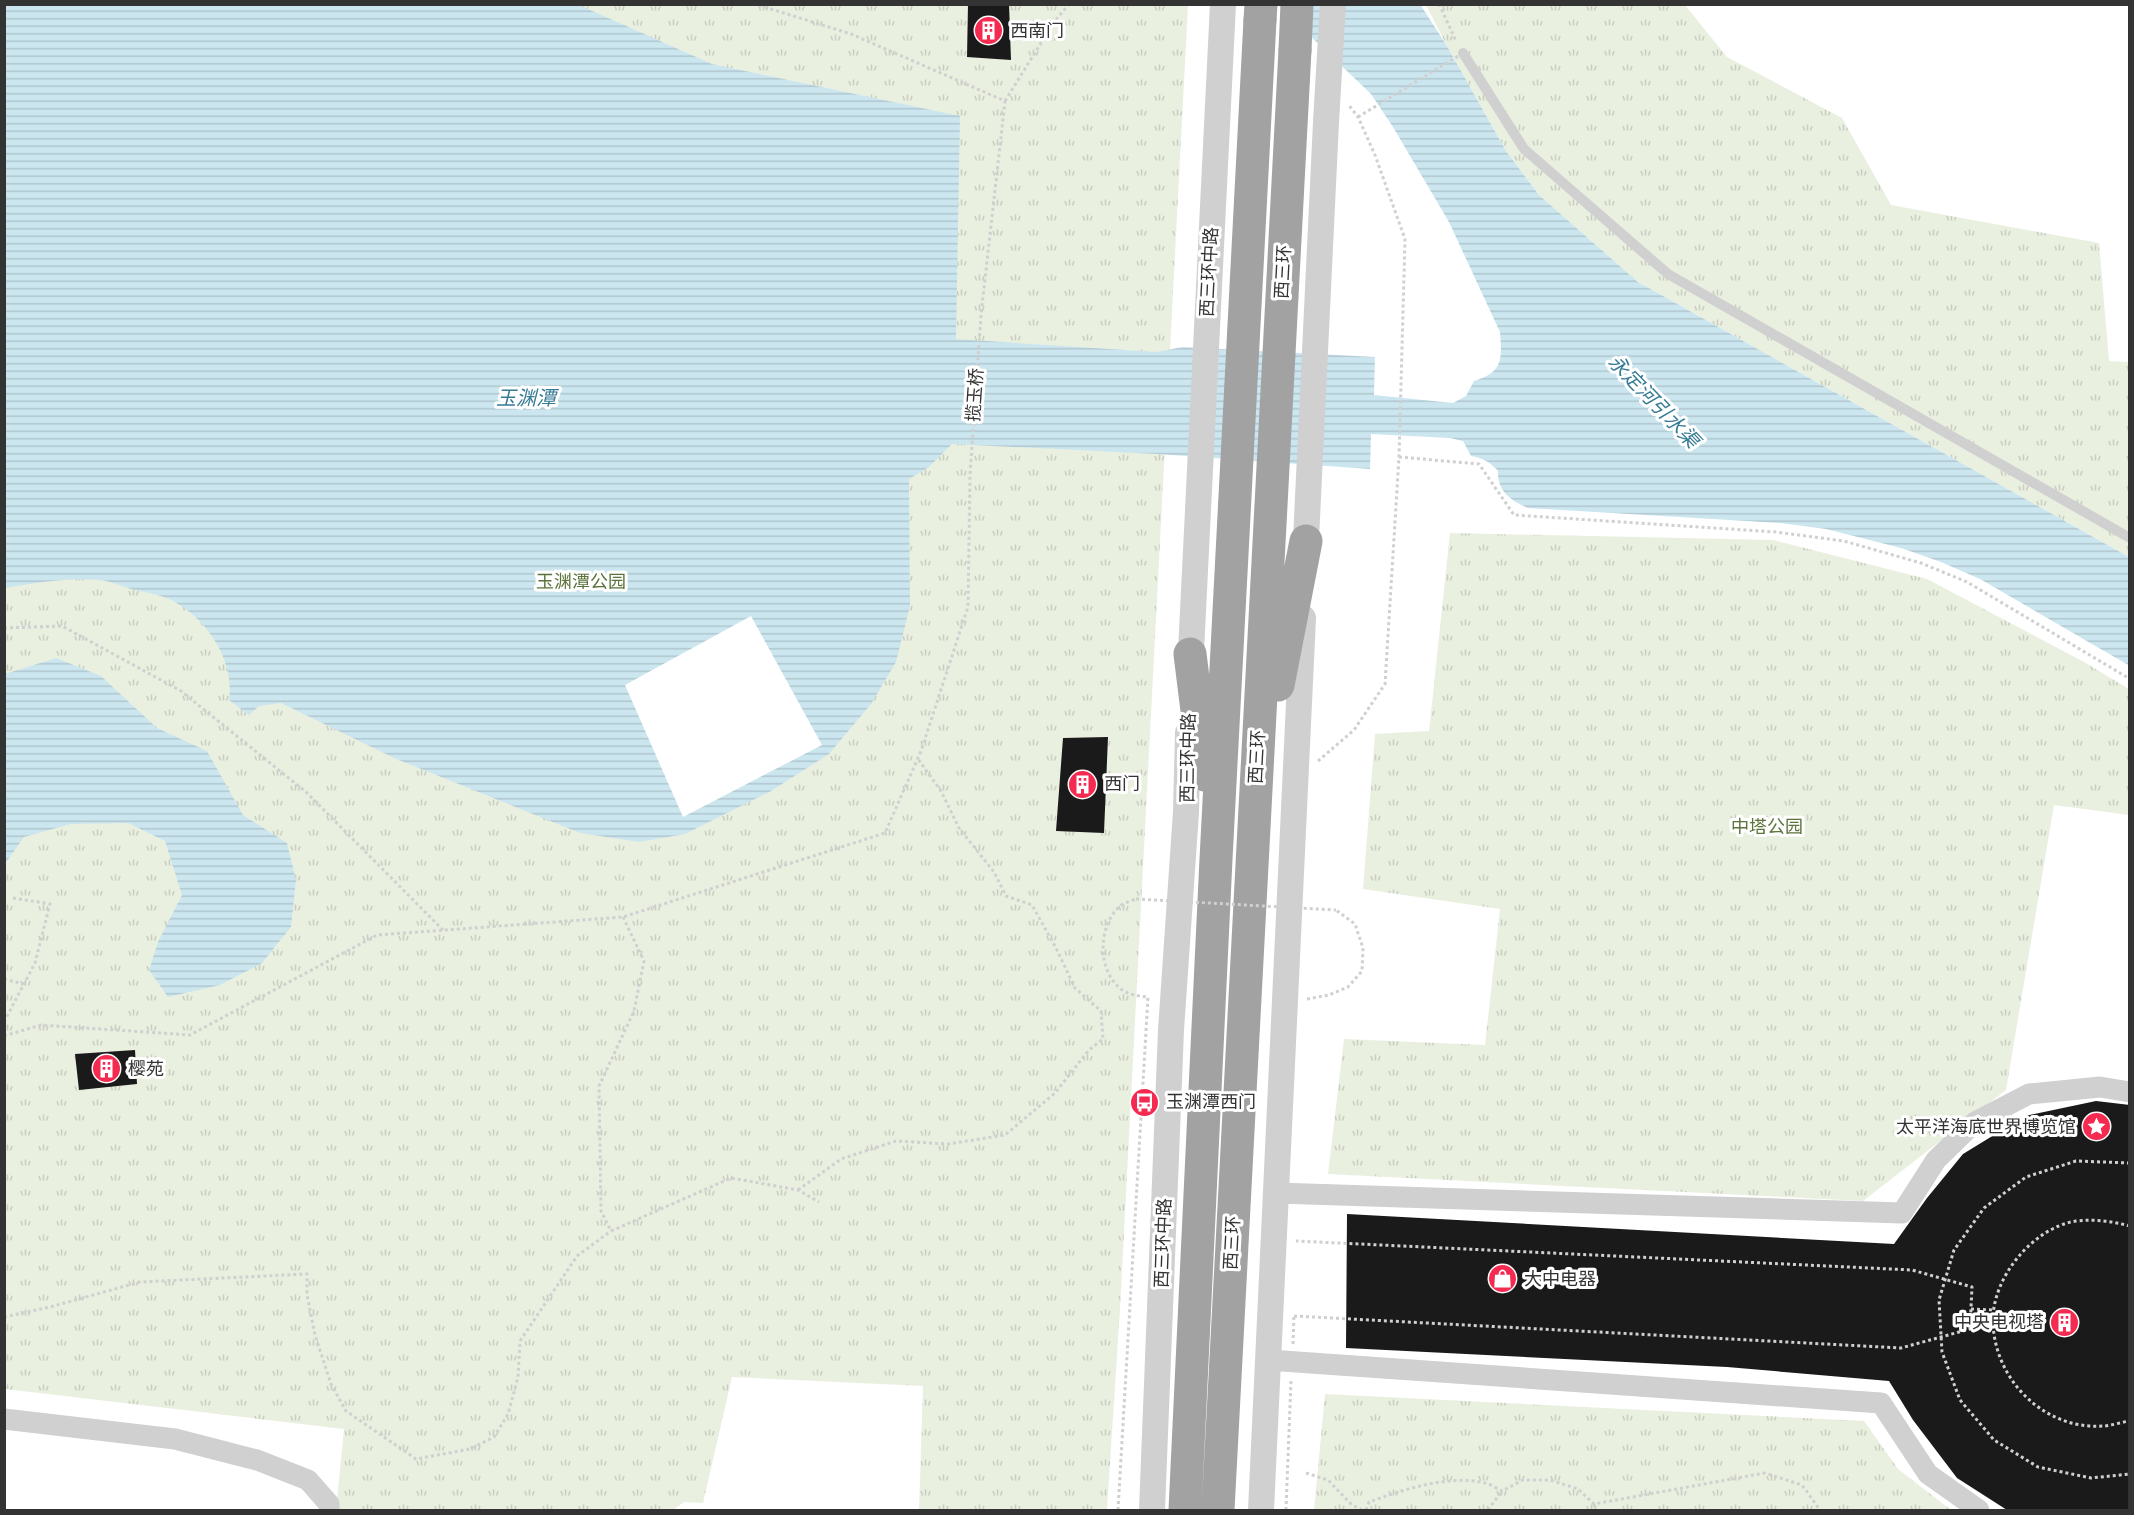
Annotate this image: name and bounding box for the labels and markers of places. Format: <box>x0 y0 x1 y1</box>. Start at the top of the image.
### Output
building icon: 西南门 <box>973 15 1005 47</box>
place label: 西南门 <box>1010 20 1064 42</box>
building icon: 西门 <box>1067 768 1099 800</box>
place label: 西门 <box>1104 773 1140 795</box>
building icon: 樱苑 <box>91 1053 123 1085</box>
place label: 樱苑 <box>128 1058 164 1080</box>
bus stop icon: 玉渊潭西门 <box>1129 1086 1161 1118</box>
place label: 玉渊潭西门 <box>1166 1091 1256 1113</box>
place icon: 太平洋海底世界博览馆 <box>2081 1111 2113 1143</box>
place label: 太平洋海底世界博览馆 <box>1896 1116 2076 1138</box>
shop icon: 大中电器 <box>1487 1263 1519 1295</box>
place label: 大中电器 <box>1524 1268 1596 1290</box>
building icon: 中央电视塔 <box>2049 1306 2081 1338</box>
place label: 中央电视塔 <box>1954 1311 2044 1333</box>

